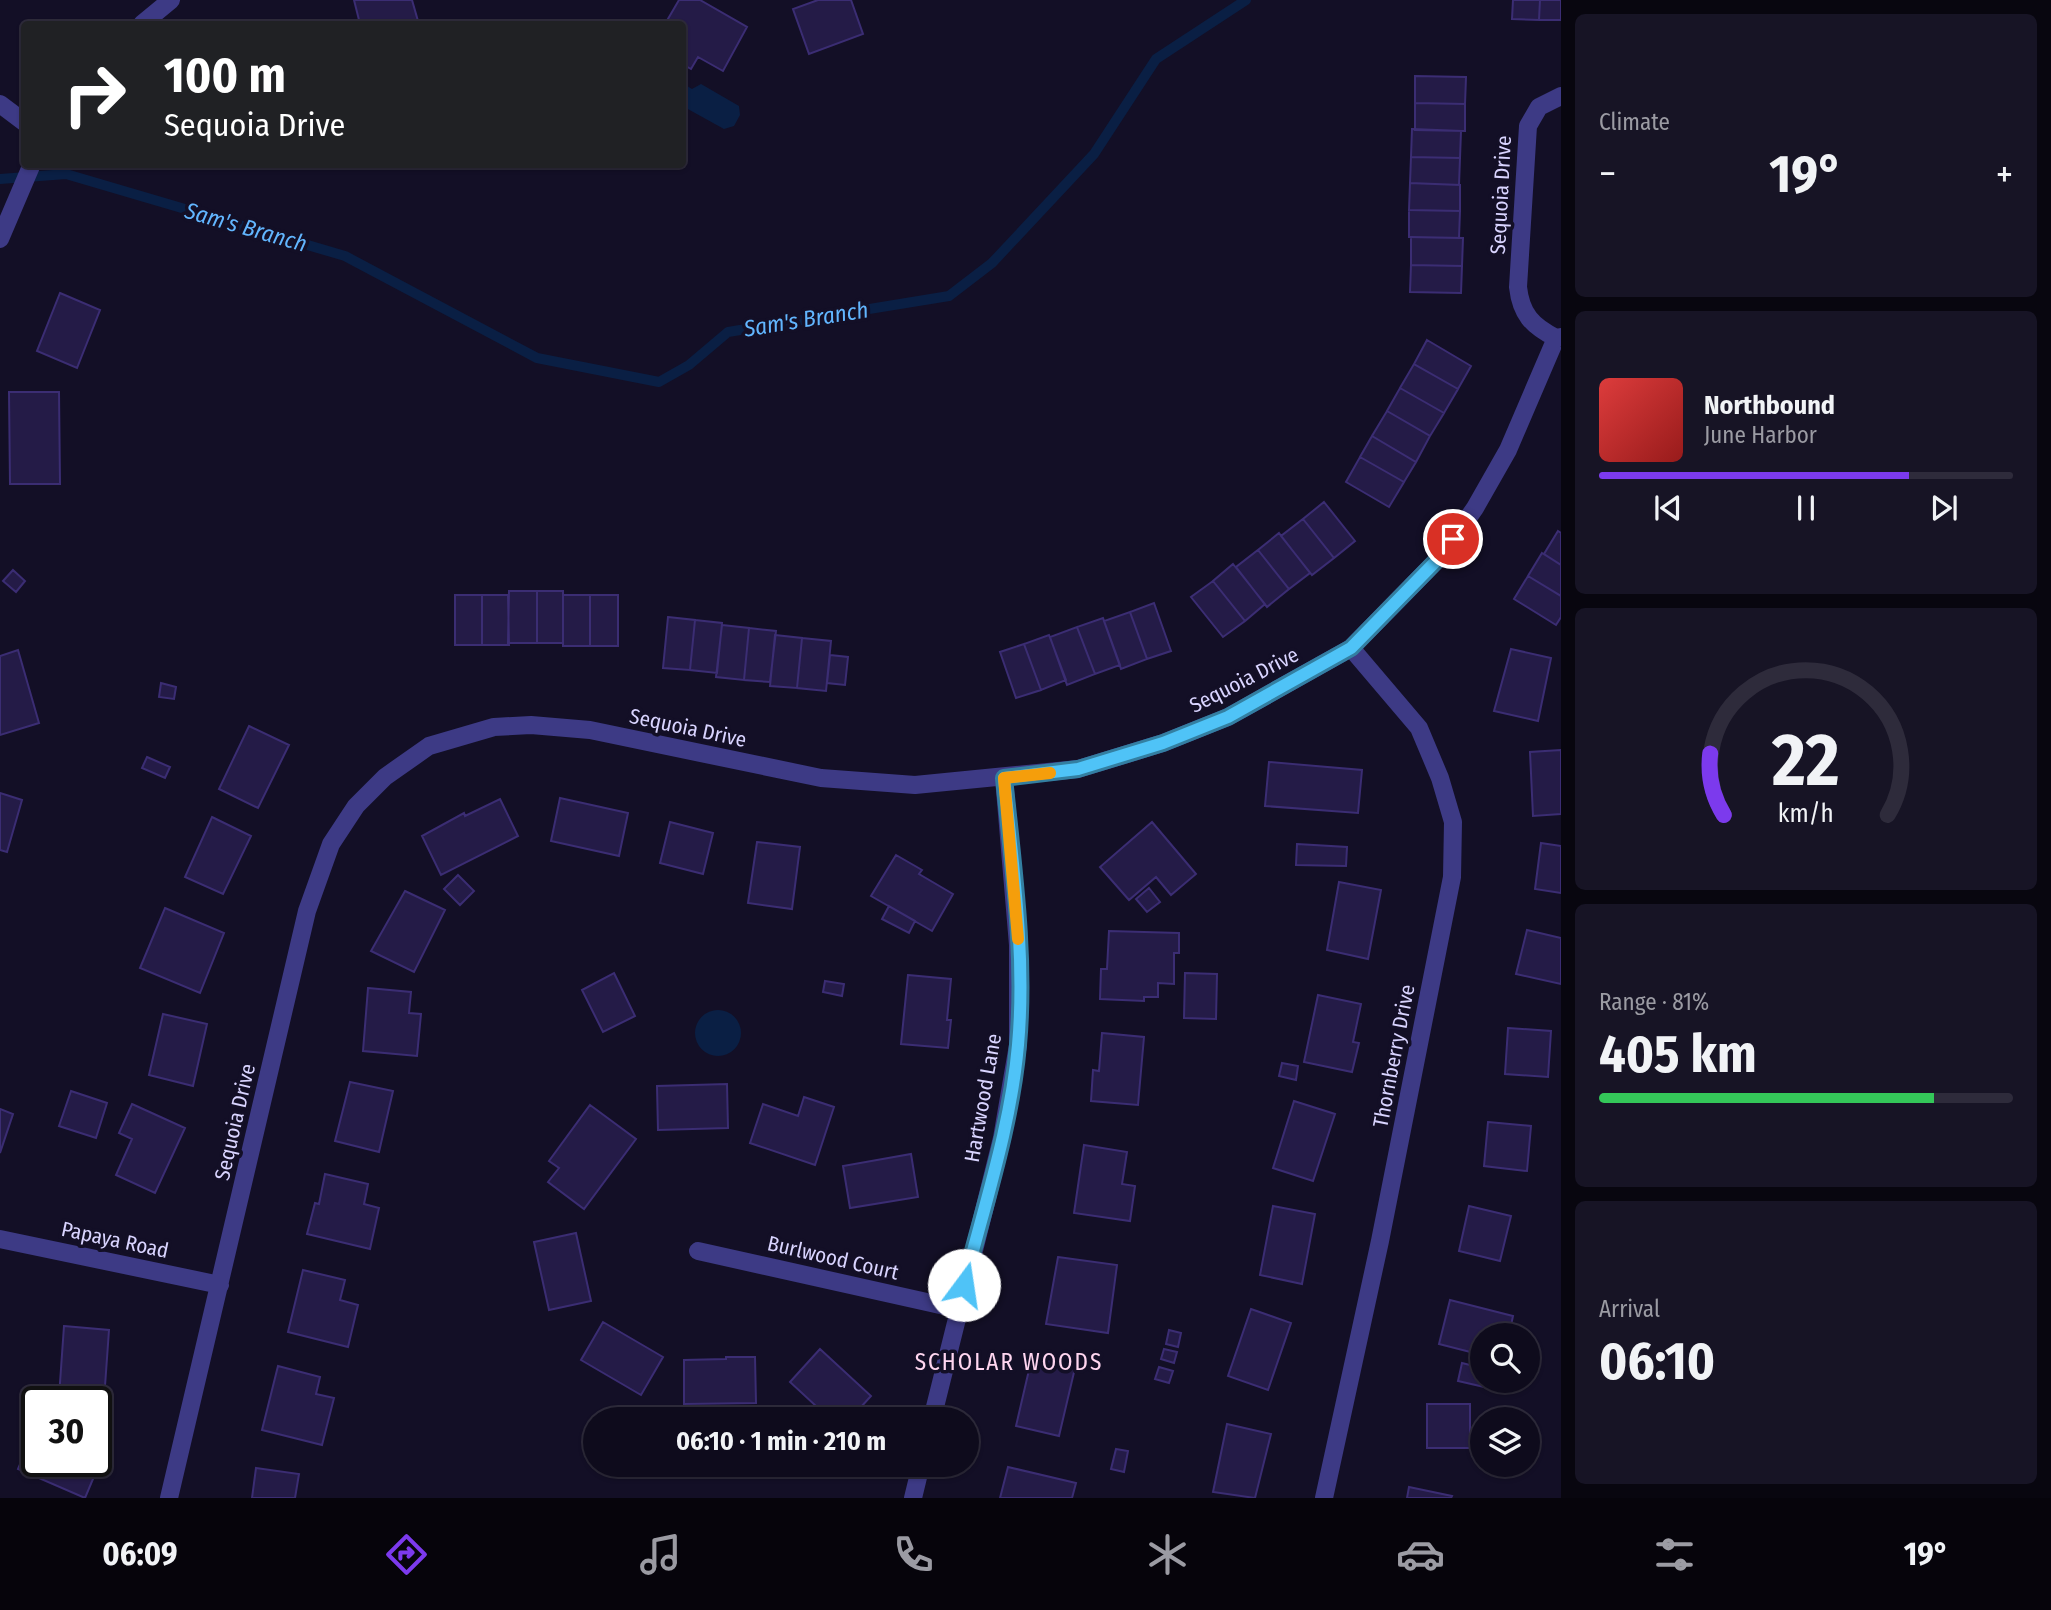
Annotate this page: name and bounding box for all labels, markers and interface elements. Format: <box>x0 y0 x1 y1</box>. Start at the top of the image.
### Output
text: 100 m <box>164 46 286 105</box>
icon: right <box>49 49 140 140</box>
text: Sequoia Drive <box>164 106 345 144</box>
text: Climate <box>1599 108 1670 136</box>
street label: Sequoia Drive <box>1485 135 1517 255</box>
text: 19° <box>1769 143 1843 206</box>
text: − <box>1599 151 1616 197</box>
text: + <box>1996 151 2013 197</box>
water label: Sam's Branch <box>181 196 310 258</box>
water label: Sam's Branch <box>741 295 870 343</box>
text: Northbound <box>1704 390 1835 421</box>
text: June Harbor <box>1704 421 1817 449</box>
icon: previous <box>1649 489 1687 527</box>
icon: pause <box>1787 489 1825 527</box>
icon: next <box>1925 489 1963 527</box>
pin <box>1423 509 1483 569</box>
icon: arrive <box>1434 520 1472 558</box>
street label: Sequoia Drive <box>1185 641 1303 719</box>
street label: Sequoia Drive <box>627 703 749 753</box>
text: 22 <box>1771 717 1840 804</box>
text: km/h <box>1778 799 1834 829</box>
street label: Thornberry Drive <box>1367 982 1421 1130</box>
text: Range · 81% <box>1599 988 1709 1016</box>
text: 405 km <box>1599 1023 1757 1086</box>
street label: Hartwood Lane <box>959 1032 1007 1164</box>
street label: Sequoia Drive <box>209 1061 261 1183</box>
street label: Papaya Road <box>59 1216 171 1264</box>
street label: Burlwood Court <box>765 1230 901 1286</box>
position arrow <box>927 1248 1001 1322</box>
text: Arrival <box>1599 1295 1660 1323</box>
map controls <box>1470 1323 1540 1477</box>
button: search <box>1470 1323 1540 1393</box>
text: 06:10 <box>1599 1330 1715 1393</box>
district label: SCHOLAR WOODS <box>915 1348 1103 1376</box>
speed limit sign: 30 <box>21 1386 112 1477</box>
button: layers <box>1470 1407 1540 1477</box>
text: 06:10 · 1 min · 210 m <box>676 1426 886 1457</box>
icon: directions <box>382 1530 431 1579</box>
icon: music <box>636 1530 685 1579</box>
icon: phone <box>889 1530 938 1579</box>
icon: climate <box>1143 1530 1192 1579</box>
icon: car <box>1396 1530 1445 1579</box>
icon: filters <box>1650 1530 1699 1579</box>
text: 06:09 <box>102 1535 178 1573</box>
text: 19° <box>1904 1535 1949 1573</box>

